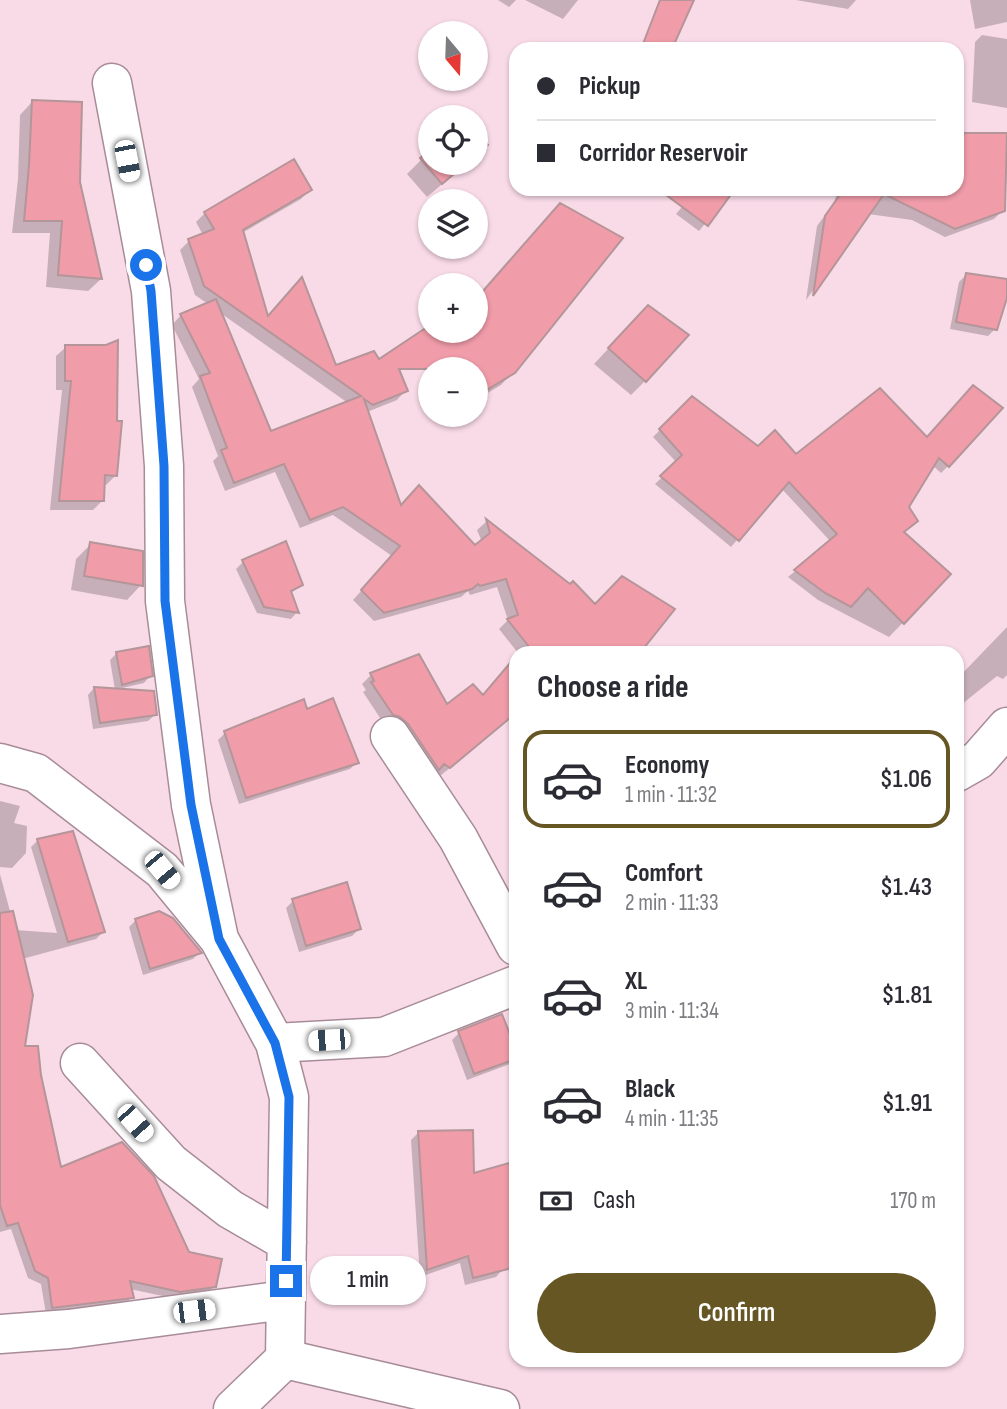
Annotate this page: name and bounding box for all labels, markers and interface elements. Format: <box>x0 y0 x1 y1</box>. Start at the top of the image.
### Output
north arrow <box>418 21 488 91</box>
map controls <box>418 21 488 427</box>
text: Pickup <box>579 71 641 102</box>
button: locate <box>418 105 488 175</box>
car <box>113 138 142 184</box>
text: Corridor Reservoir <box>579 138 748 169</box>
button: layers <box>418 189 488 259</box>
route start <box>130 249 162 281</box>
button: + <box>418 273 488 343</box>
button: − <box>418 357 488 427</box>
text: Choose a ride <box>537 668 689 707</box>
icon: car <box>541 748 604 811</box>
text: Economy <box>625 750 709 781</box>
text: $1.06 <box>880 764 932 795</box>
text: 1 min · 11:32 <box>625 781 717 809</box>
car <box>141 847 184 893</box>
icon: car <box>541 856 604 919</box>
text: Comfort <box>625 858 703 889</box>
text: $1.43 <box>880 872 932 903</box>
text: 2 min · 11:33 <box>625 889 719 917</box>
icon: car <box>541 964 604 1027</box>
text: XL <box>625 966 647 997</box>
text: $1.81 <box>881 980 932 1011</box>
text: 3 min · 11:34 <box>625 997 719 1025</box>
car <box>308 1028 351 1052</box>
icon: car <box>541 1072 604 1135</box>
text: Black <box>625 1074 675 1105</box>
text: $1.91 <box>882 1088 932 1119</box>
car <box>114 1100 157 1146</box>
text: 4 min · 11:35 <box>625 1105 718 1133</box>
icon: cash <box>537 1182 575 1220</box>
text: Cash <box>593 1185 636 1216</box>
text: 170 m <box>890 1187 936 1215</box>
callout: 1 min <box>310 1256 426 1306</box>
route end <box>270 1265 302 1297</box>
text: 1 min <box>347 1266 389 1294</box>
button: Confirm <box>537 1273 936 1353</box>
car <box>172 1298 217 1324</box>

